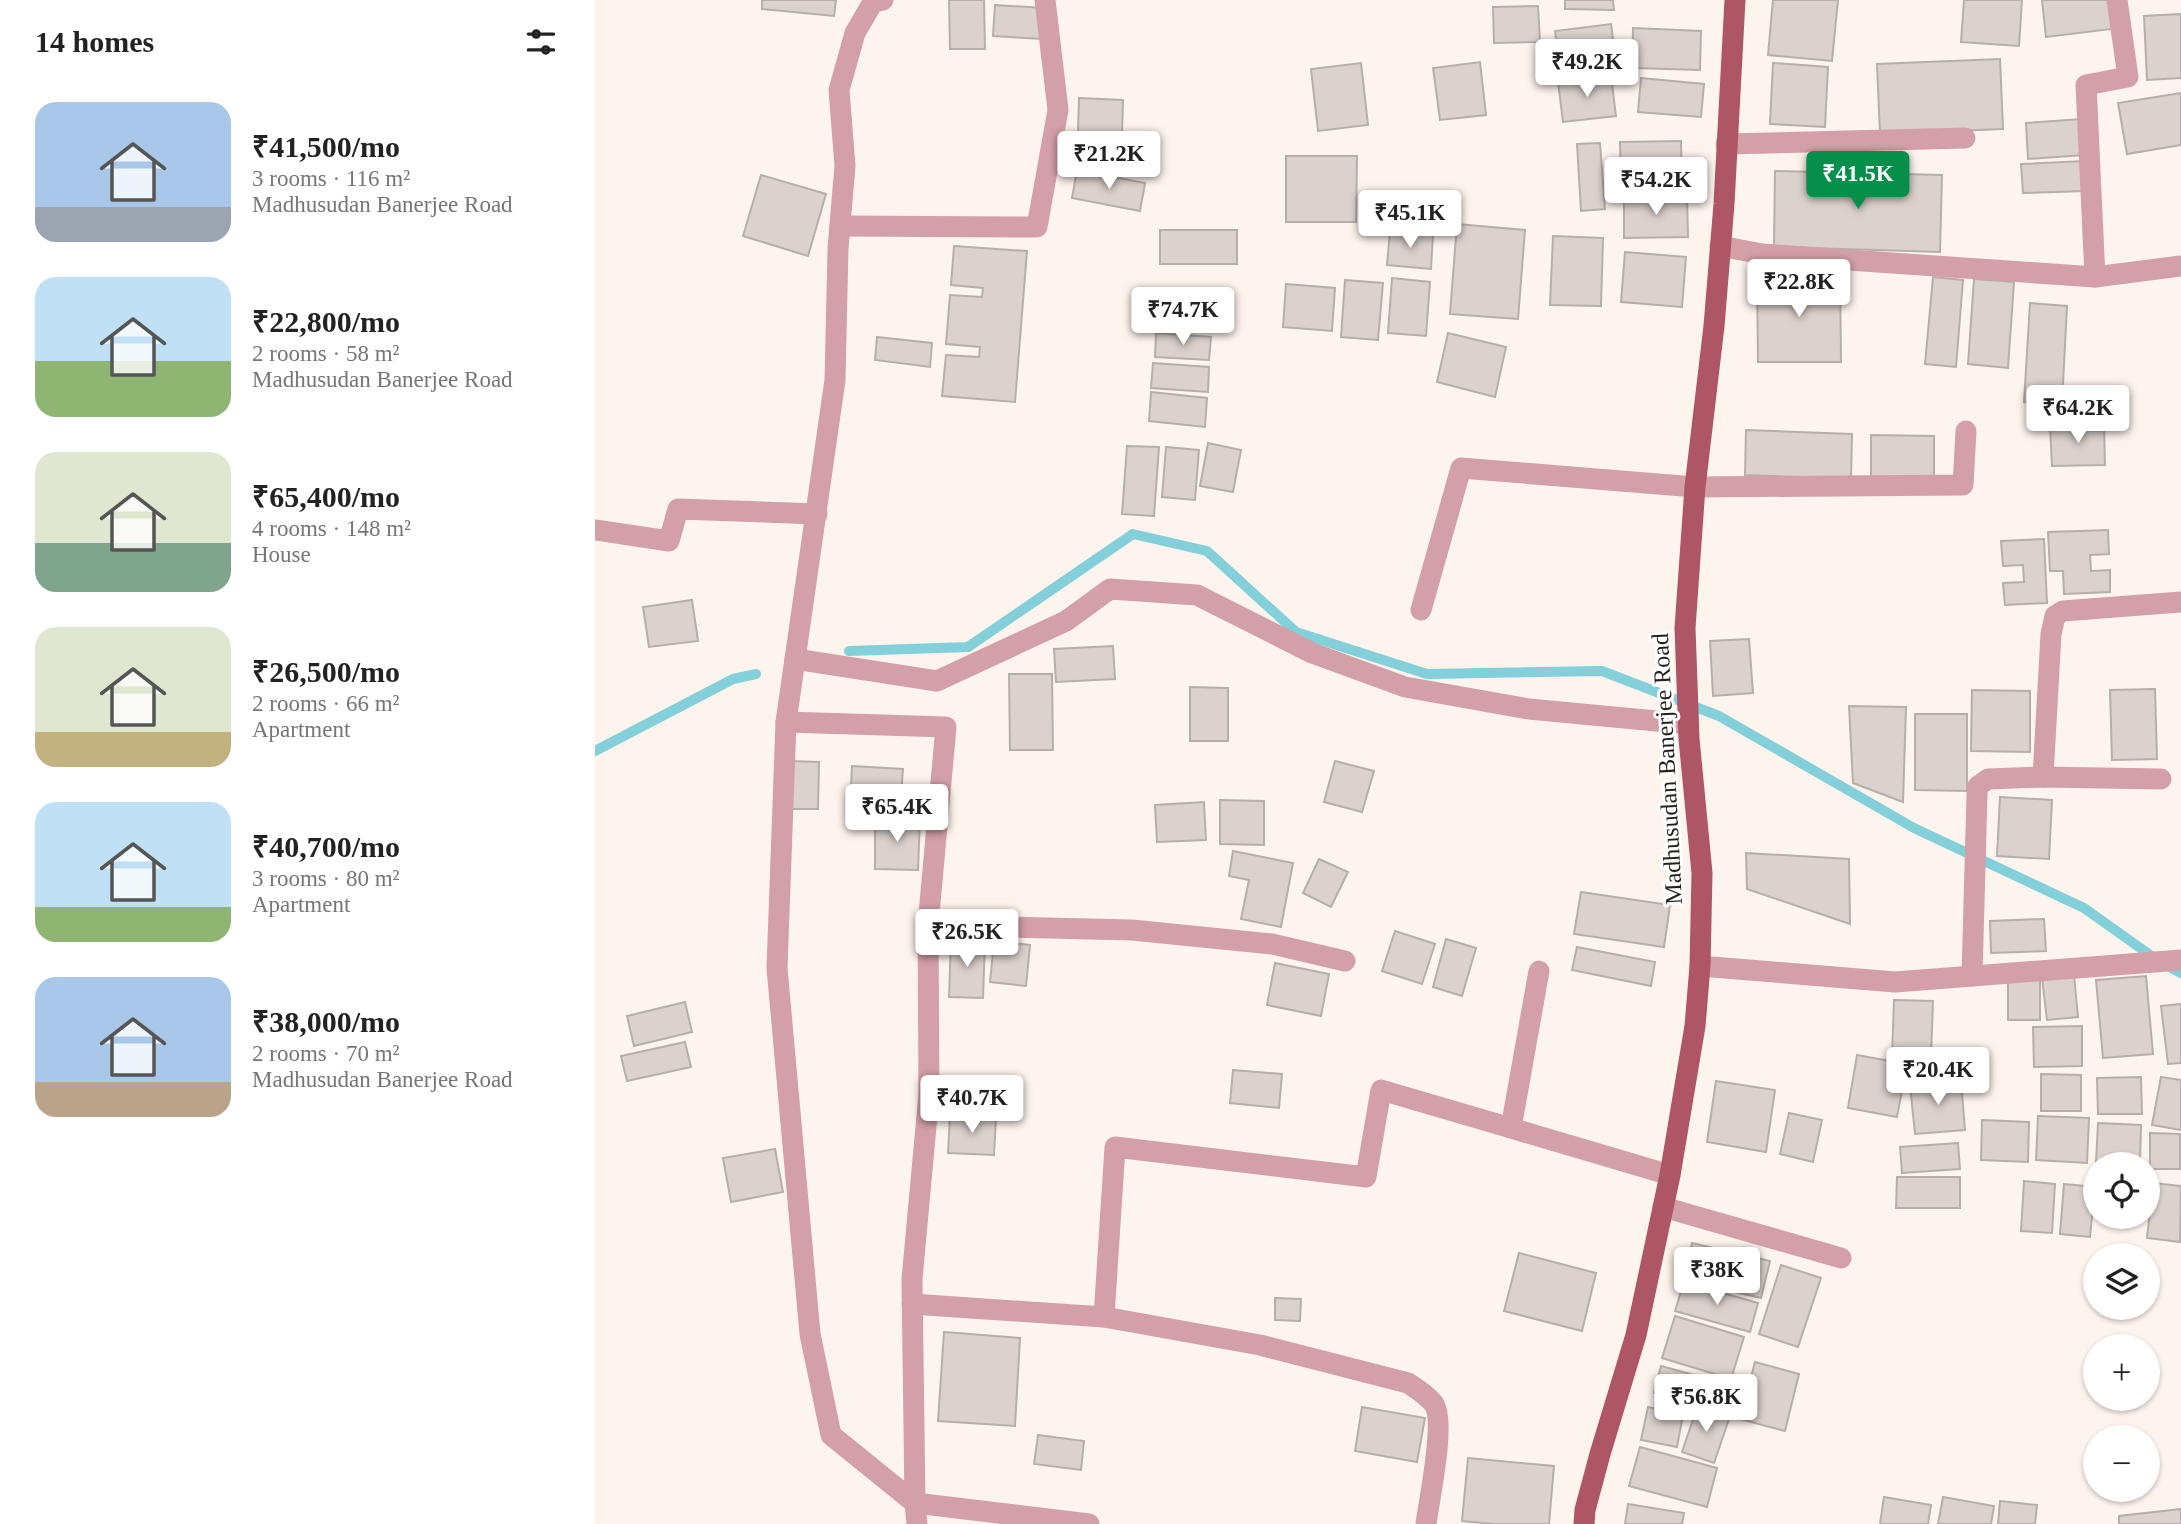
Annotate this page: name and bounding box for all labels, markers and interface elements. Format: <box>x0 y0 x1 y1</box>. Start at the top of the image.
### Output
icon: filters <box>522 23 560 61</box>
text: 14 homes <box>35 25 154 58</box>
pin: ₹49.2K <box>1530 40 1644 99</box>
text: ₹49.2K <box>1551 49 1623 74</box>
icon: home <box>91 130 175 214</box>
text: ₹41,500/mo <box>252 130 400 163</box>
pin: ₹21.2K <box>1052 132 1166 191</box>
text: ₹21.2K <box>1073 141 1145 166</box>
pin: ₹41.5K <box>1801 152 1915 211</box>
pin: ₹54.2K <box>1599 158 1713 217</box>
text: ₹41.5K <box>1822 161 1894 186</box>
text: 3 rooms · 116 m² <box>252 166 410 191</box>
text: ₹54.2K <box>1620 167 1692 192</box>
pin: ₹45.1K <box>1353 190 1467 250</box>
text: Madhusudan Banerjee Road <box>252 192 513 217</box>
text: ₹45.1K <box>1374 200 1446 225</box>
pin: ₹22.8K <box>1742 260 1856 319</box>
text: ₹22.8K <box>1763 269 1835 294</box>
pin: ₹74.7K <box>1126 288 1240 347</box>
text: ₹74.7K <box>1147 297 1219 322</box>
icon: home <box>91 305 175 389</box>
text: ₹22,800/mo <box>252 305 400 338</box>
text: 2 rooms · 58 m² <box>252 341 399 366</box>
text: Madhusudan Banerjee Road <box>252 367 513 392</box>
pin: ₹64.2K <box>2021 386 2135 445</box>
text: ₹64.2K <box>2042 395 2114 420</box>
icon: home <box>91 480 175 564</box>
text: ₹65,400/mo <box>252 480 400 513</box>
text: 4 rooms · 148 m² <box>252 516 411 541</box>
text: House <box>252 542 311 567</box>
street label: Madhusudan Banerjee Road <box>1647 633 1687 905</box>
icon: home <box>91 655 175 739</box>
text: ₹26,500/mo <box>252 655 400 688</box>
text: 2 rooms · 66 m² <box>252 691 399 716</box>
text: Apartment <box>252 717 350 742</box>
pin: ₹65.4K <box>840 784 954 844</box>
text: ₹65.4K <box>861 794 933 819</box>
icon: home <box>91 830 175 914</box>
text: ₹40,700/mo <box>252 830 400 863</box>
text: 3 rooms · 80 m² <box>252 866 399 891</box>
text: Apartment <box>252 892 350 917</box>
pin: ₹26.5K <box>910 909 1024 969</box>
text: ₹26.5K <box>931 919 1003 944</box>
icon: home <box>91 1005 175 1089</box>
text: ₹38,000/mo <box>252 1005 400 1038</box>
text: 2 rooms · 70 m² <box>252 1041 399 1066</box>
pin: ₹20.4K <box>1881 1048 1995 1107</box>
text: ₹20.4K <box>1902 1057 1974 1082</box>
text: Madhusudan Banerjee Road <box>252 1067 513 1092</box>
pin: ₹40.7K <box>915 1076 1029 1135</box>
text: ₹40.7K <box>936 1085 1008 1110</box>
map controls <box>2083 1152 2160 1502</box>
button: locate <box>2083 1152 2160 1229</box>
button: layers <box>2083 1243 2160 1320</box>
pin: ₹38K <box>1676 1248 1758 1307</box>
text: ₹38K <box>1690 1257 1744 1282</box>
button: + <box>2083 1334 2160 1411</box>
pin: ₹56.8K <box>1649 1374 1763 1434</box>
text: ₹56.8K <box>1670 1384 1742 1409</box>
button: − <box>2083 1425 2160 1502</box>

